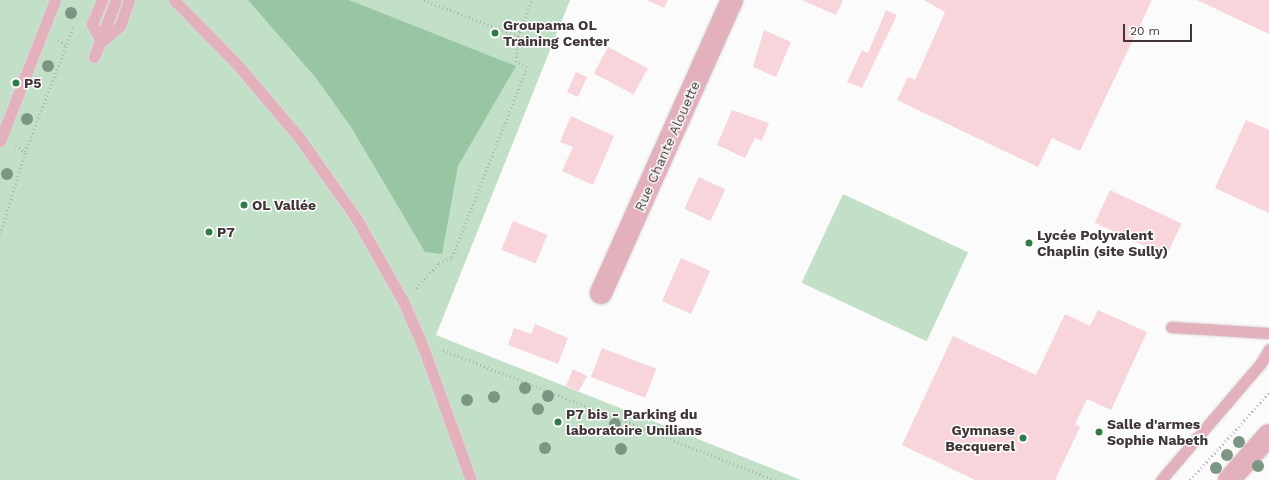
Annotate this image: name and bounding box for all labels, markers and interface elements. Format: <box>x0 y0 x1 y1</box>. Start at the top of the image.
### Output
scale bar <box>1125 16 1194 42</box>
place label: Groupama OL Training Center <box>503 17 609 50</box>
text: 20 m <box>1130 24 1160 38</box>
marker: Groupama OL Training Center <box>490 28 500 38</box>
place label: P5 <box>24 75 42 91</box>
marker: P5 <box>11 78 21 88</box>
street label: Rue Chante Alouette <box>631 78 703 214</box>
place label: OL Vallée <box>252 197 317 213</box>
marker: OL Vallée <box>239 200 249 210</box>
place label: P7 <box>217 224 235 240</box>
marker: P7 <box>204 227 214 237</box>
place label: Lycée Polyvalent Chaplin (site Sully) <box>1037 227 1168 260</box>
marker: Lycée Polyvalent Chaplin (site Sully) <box>1024 238 1034 248</box>
place label: P7 bis - Parking du laboratoire Unilians <box>566 406 702 438</box>
place label: Salle d'armes Sophie Nabeth <box>1107 416 1208 448</box>
marker: P7 bis - Parking du laboratoire Unilians <box>553 417 563 427</box>
place label: Gymnase Becquerel <box>945 422 1015 454</box>
marker: Salle d'armes Sophie Nabeth <box>1094 427 1104 437</box>
marker: Gymnase Becquerel <box>1018 433 1028 443</box>

